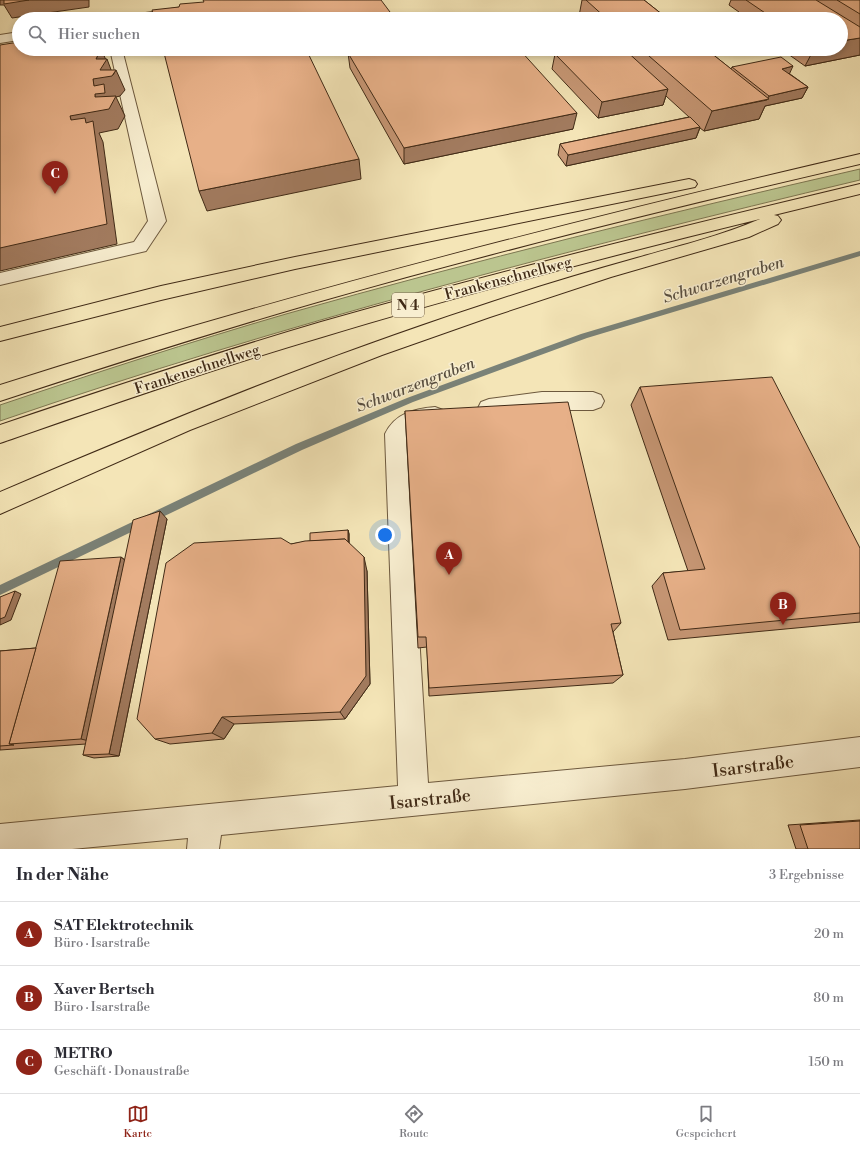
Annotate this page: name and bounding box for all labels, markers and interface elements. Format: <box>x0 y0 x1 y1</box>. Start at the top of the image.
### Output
search box <box>12 12 848 56</box>
icon: search <box>26 23 48 45</box>
text: Hier suchen <box>58 25 140 44</box>
pin: C <box>42 161 68 194</box>
street label: Frankenschnellweg <box>442 252 574 305</box>
water label: Schwarzengraben <box>660 252 787 308</box>
road number: N 4 <box>392 293 424 317</box>
street label: Frankenschnellweg <box>132 340 263 399</box>
water label: Schwarzengraben <box>353 353 479 417</box>
your location <box>375 525 395 545</box>
pin: A <box>436 542 462 575</box>
pin: B <box>770 592 796 625</box>
street label: Isarstraße <box>711 750 795 783</box>
street label: Isarstraße <box>388 784 472 815</box>
text: In der Nähe <box>16 864 109 886</box>
text: 3 Ergebnisse <box>769 867 844 883</box>
text: SAT Elektrotechnik <box>54 916 194 935</box>
text: A <box>24 926 34 942</box>
text: 20 m <box>814 926 844 942</box>
text: Büro · Isarstraße <box>54 935 150 951</box>
text: Xaver Bertsch <box>54 980 154 999</box>
text: B <box>24 990 34 1006</box>
text: 80 m <box>813 990 844 1006</box>
text: Büro · Isarstraße <box>54 999 150 1015</box>
text: METRO <box>54 1044 112 1063</box>
text: C <box>24 1054 34 1070</box>
text: 150 m <box>809 1054 844 1070</box>
text: Geschäft · Donaustraße <box>54 1063 189 1079</box>
tab: Karte <box>124 1103 152 1141</box>
tab: Route <box>399 1103 429 1141</box>
tab: Gespeichert <box>676 1103 736 1141</box>

